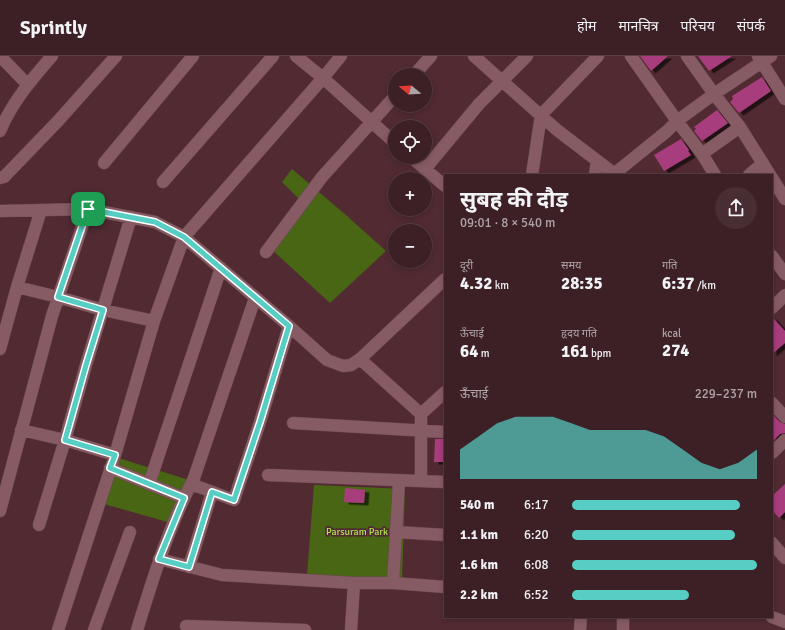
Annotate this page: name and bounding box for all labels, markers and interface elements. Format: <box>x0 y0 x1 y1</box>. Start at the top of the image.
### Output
text: Sprintly <box>20 16 87 40</box>
text: होम <box>577 18 596 35</box>
text: मानचित्र <box>618 18 659 35</box>
text: परिचय <box>681 18 715 35</box>
text: संपर्क <box>737 18 765 35</box>
north arrow <box>388 68 432 112</box>
map controls <box>388 68 432 268</box>
button: locate <box>388 120 432 164</box>
button: + <box>388 172 432 216</box>
text: सुबह की दौड़ <box>460 186 568 213</box>
button: share <box>715 187 757 229</box>
pin <box>71 192 105 226</box>
icon: arrive <box>77 198 99 220</box>
text: 09:01 · 8 × 540 m <box>460 215 555 231</box>
button: − <box>388 224 432 268</box>
text: दूरी <box>460 259 473 272</box>
text: समय <box>561 259 581 272</box>
text: गति <box>662 259 677 272</box>
text: 4.32 <box>460 273 492 294</box>
text: 28:35 <box>561 273 603 294</box>
text: 6:37 <box>662 273 695 294</box>
text: km <box>492 279 509 292</box>
text: /km <box>695 279 716 292</box>
text: ऊँचाई <box>460 327 484 340</box>
text: हृदय गति <box>561 327 597 340</box>
text: kcal <box>662 327 681 340</box>
text: 274 <box>662 340 690 361</box>
text: 64 <box>460 341 478 362</box>
text: 161 <box>561 341 589 362</box>
text: m <box>478 347 490 360</box>
text: bpm <box>589 347 611 360</box>
text: ऊँचाई <box>460 386 488 402</box>
text: 229–237 m <box>695 386 757 402</box>
text: 540 m <box>460 497 494 513</box>
text: 6:17 <box>524 497 549 513</box>
park label: Parsuram Park <box>326 526 388 538</box>
text: 1.1 km <box>460 527 498 543</box>
text: 6:20 <box>524 527 549 543</box>
text: 1.6 km <box>460 557 498 573</box>
text: 6:08 <box>524 557 549 573</box>
text: 2.2 km <box>460 587 498 603</box>
text: 6:52 <box>524 587 549 603</box>

